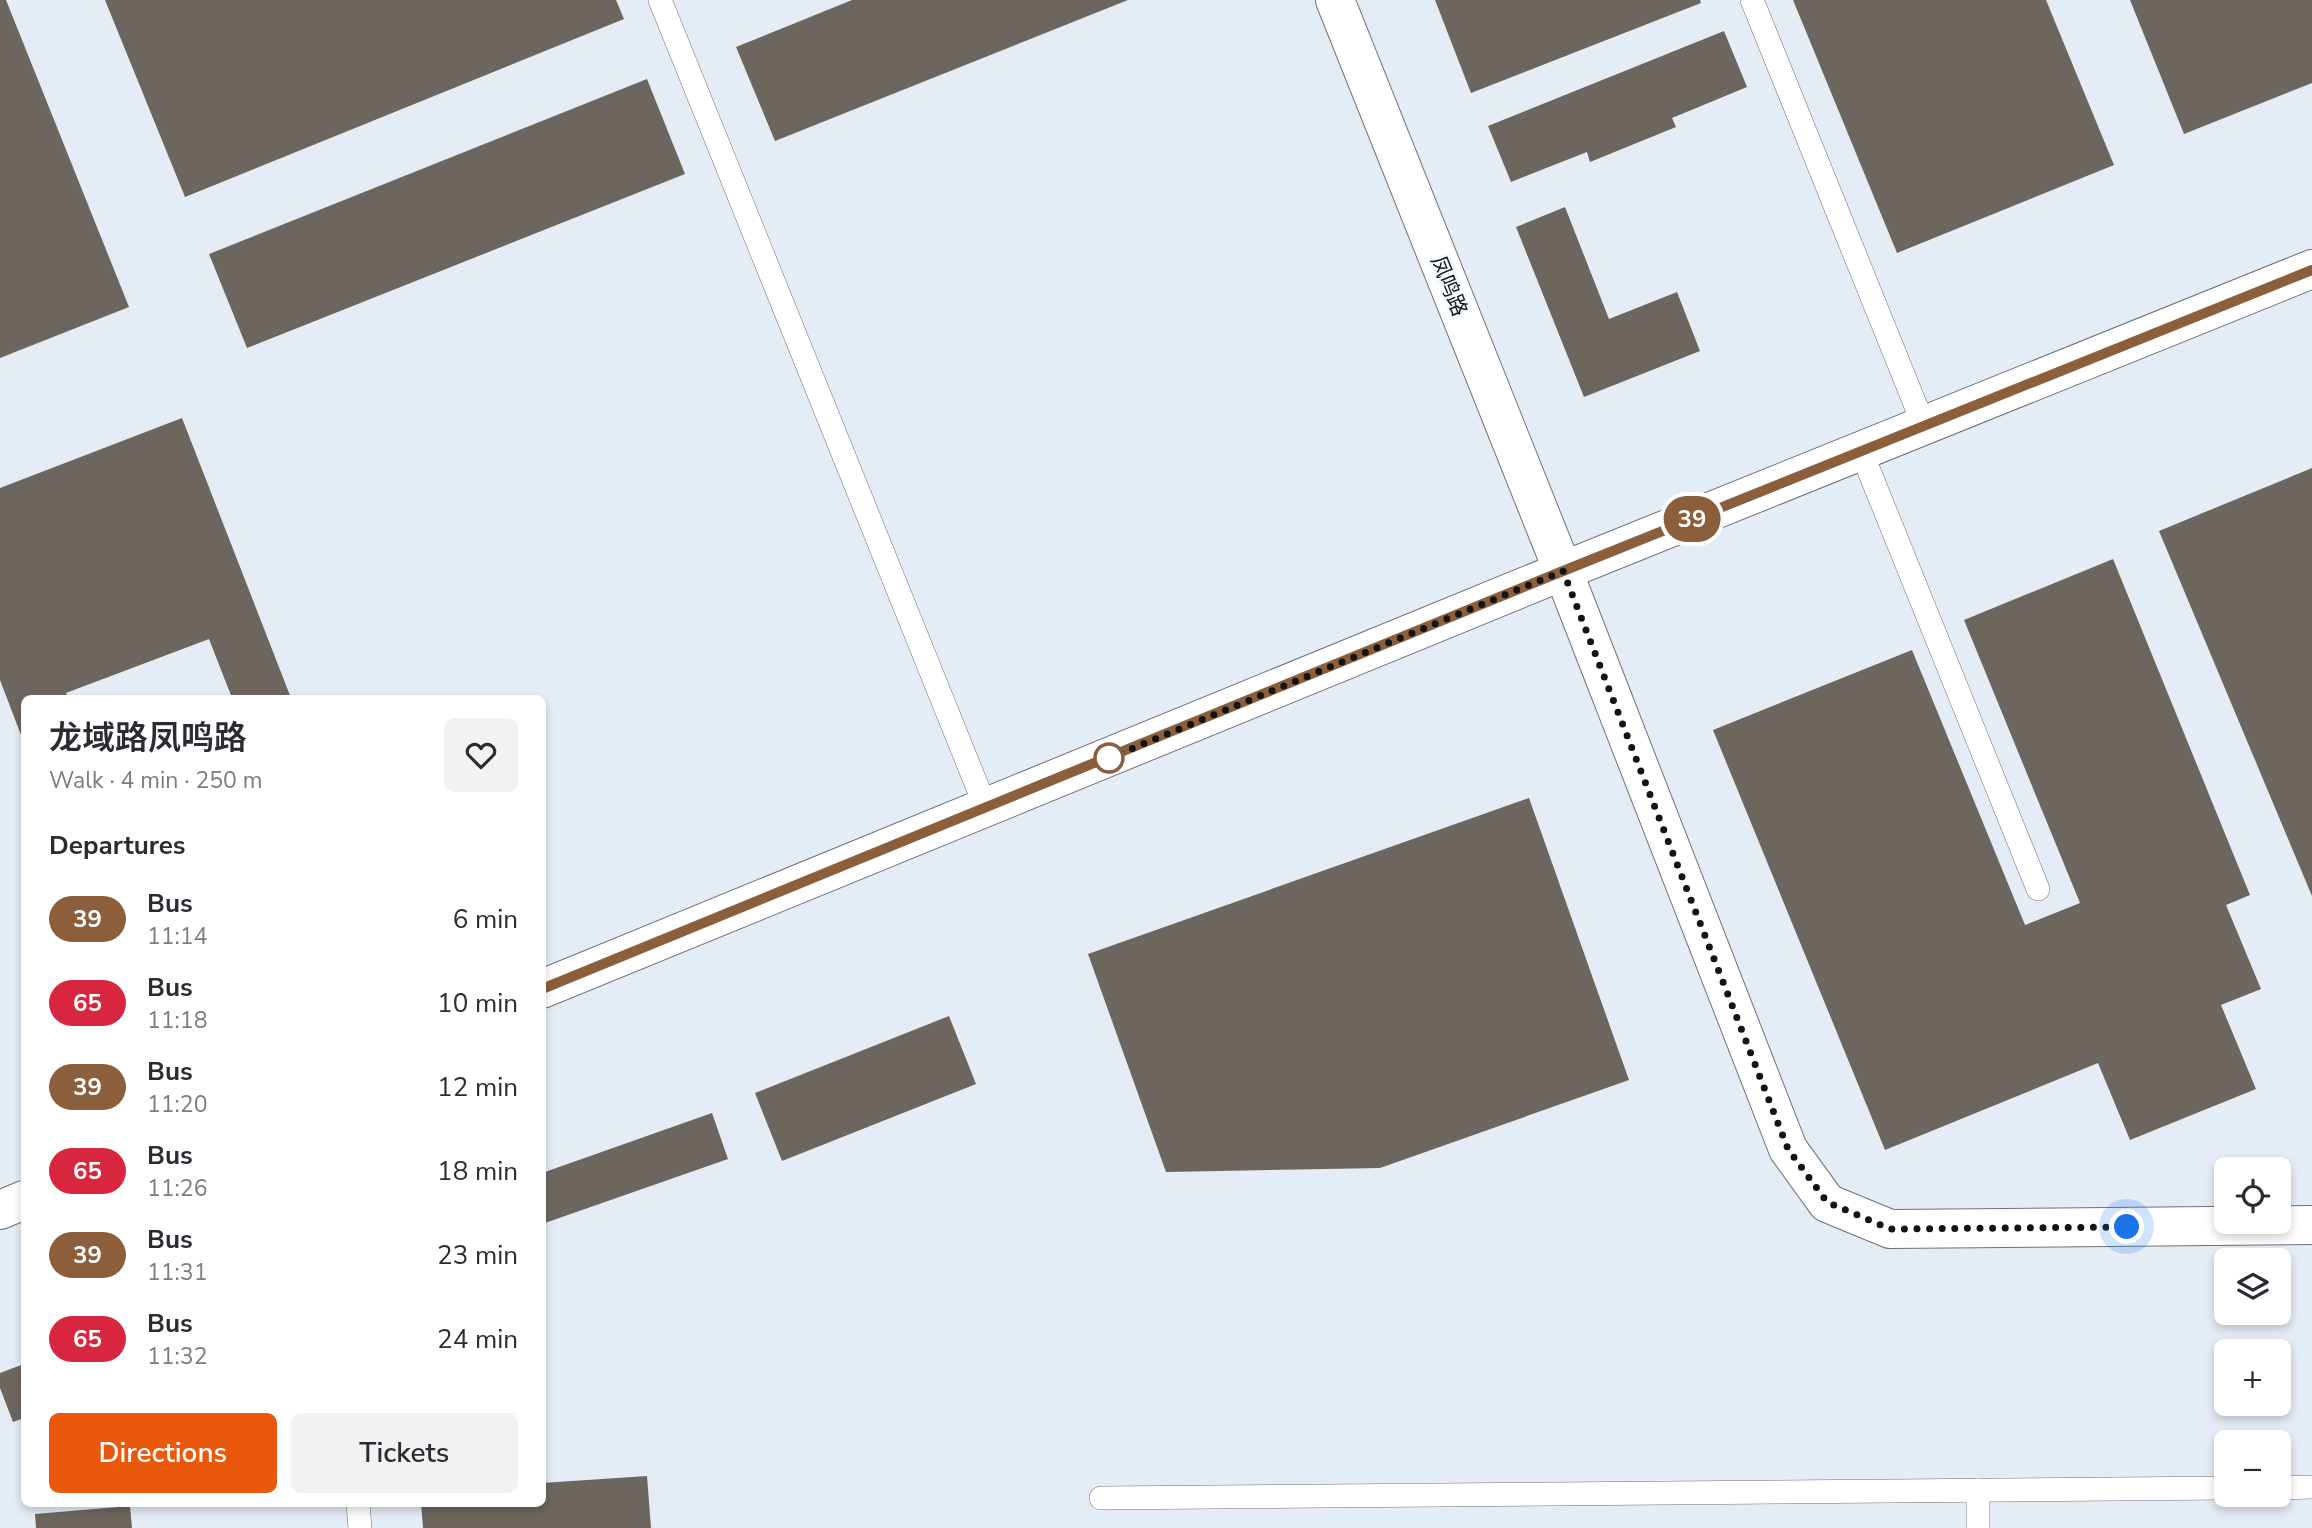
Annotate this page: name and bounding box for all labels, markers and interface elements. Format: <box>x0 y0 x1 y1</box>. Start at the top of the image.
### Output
street label: 凤鸣路 <box>1424 252 1474 320</box>
line badge: 39 <box>1660 496 1724 542</box>
text: 39 <box>1678 503 1706 535</box>
text: 龙域路凤鸣路 <box>49 716 247 761</box>
button: heart <box>444 718 518 792</box>
unlabelled marker <box>1094 743 1124 773</box>
text: Walk · 4 min · 250 m <box>49 765 262 796</box>
text: Departures <box>49 828 185 863</box>
text: Bus <box>147 886 193 921</box>
text: 6 min <box>453 902 518 937</box>
text: 39 <box>73 903 102 935</box>
text: 11:14 <box>147 921 207 952</box>
text: Bus <box>147 970 193 1005</box>
text: 10 min <box>437 986 518 1021</box>
text: 65 <box>73 987 102 1019</box>
text: 11:18 <box>147 1005 207 1036</box>
text: Bus <box>147 1054 193 1089</box>
text: 12 min <box>437 1070 518 1105</box>
text: 39 <box>73 1071 102 1103</box>
text: 11:20 <box>147 1089 207 1120</box>
text: Bus <box>147 1138 193 1173</box>
text: 18 min <box>437 1154 518 1189</box>
text: 65 <box>73 1155 102 1187</box>
map controls <box>2214 1157 2291 1507</box>
button: locate <box>2214 1157 2291 1234</box>
text: 11:26 <box>147 1173 207 1204</box>
your location <box>2109 1209 2144 1244</box>
text: Bus <box>147 1222 193 1257</box>
text: 23 min <box>437 1238 518 1273</box>
text: 39 <box>73 1239 102 1271</box>
button: layers <box>2214 1248 2291 1325</box>
text: 11:31 <box>147 1257 207 1288</box>
text: Bus <box>147 1306 193 1341</box>
text: 24 min <box>437 1322 518 1357</box>
text: 65 <box>73 1323 102 1355</box>
button: + <box>2214 1339 2291 1416</box>
text: 11:32 <box>147 1341 207 1372</box>
button: Directions <box>49 1413 277 1493</box>
button: Tickets <box>291 1413 518 1493</box>
button: − <box>2214 1430 2291 1507</box>

